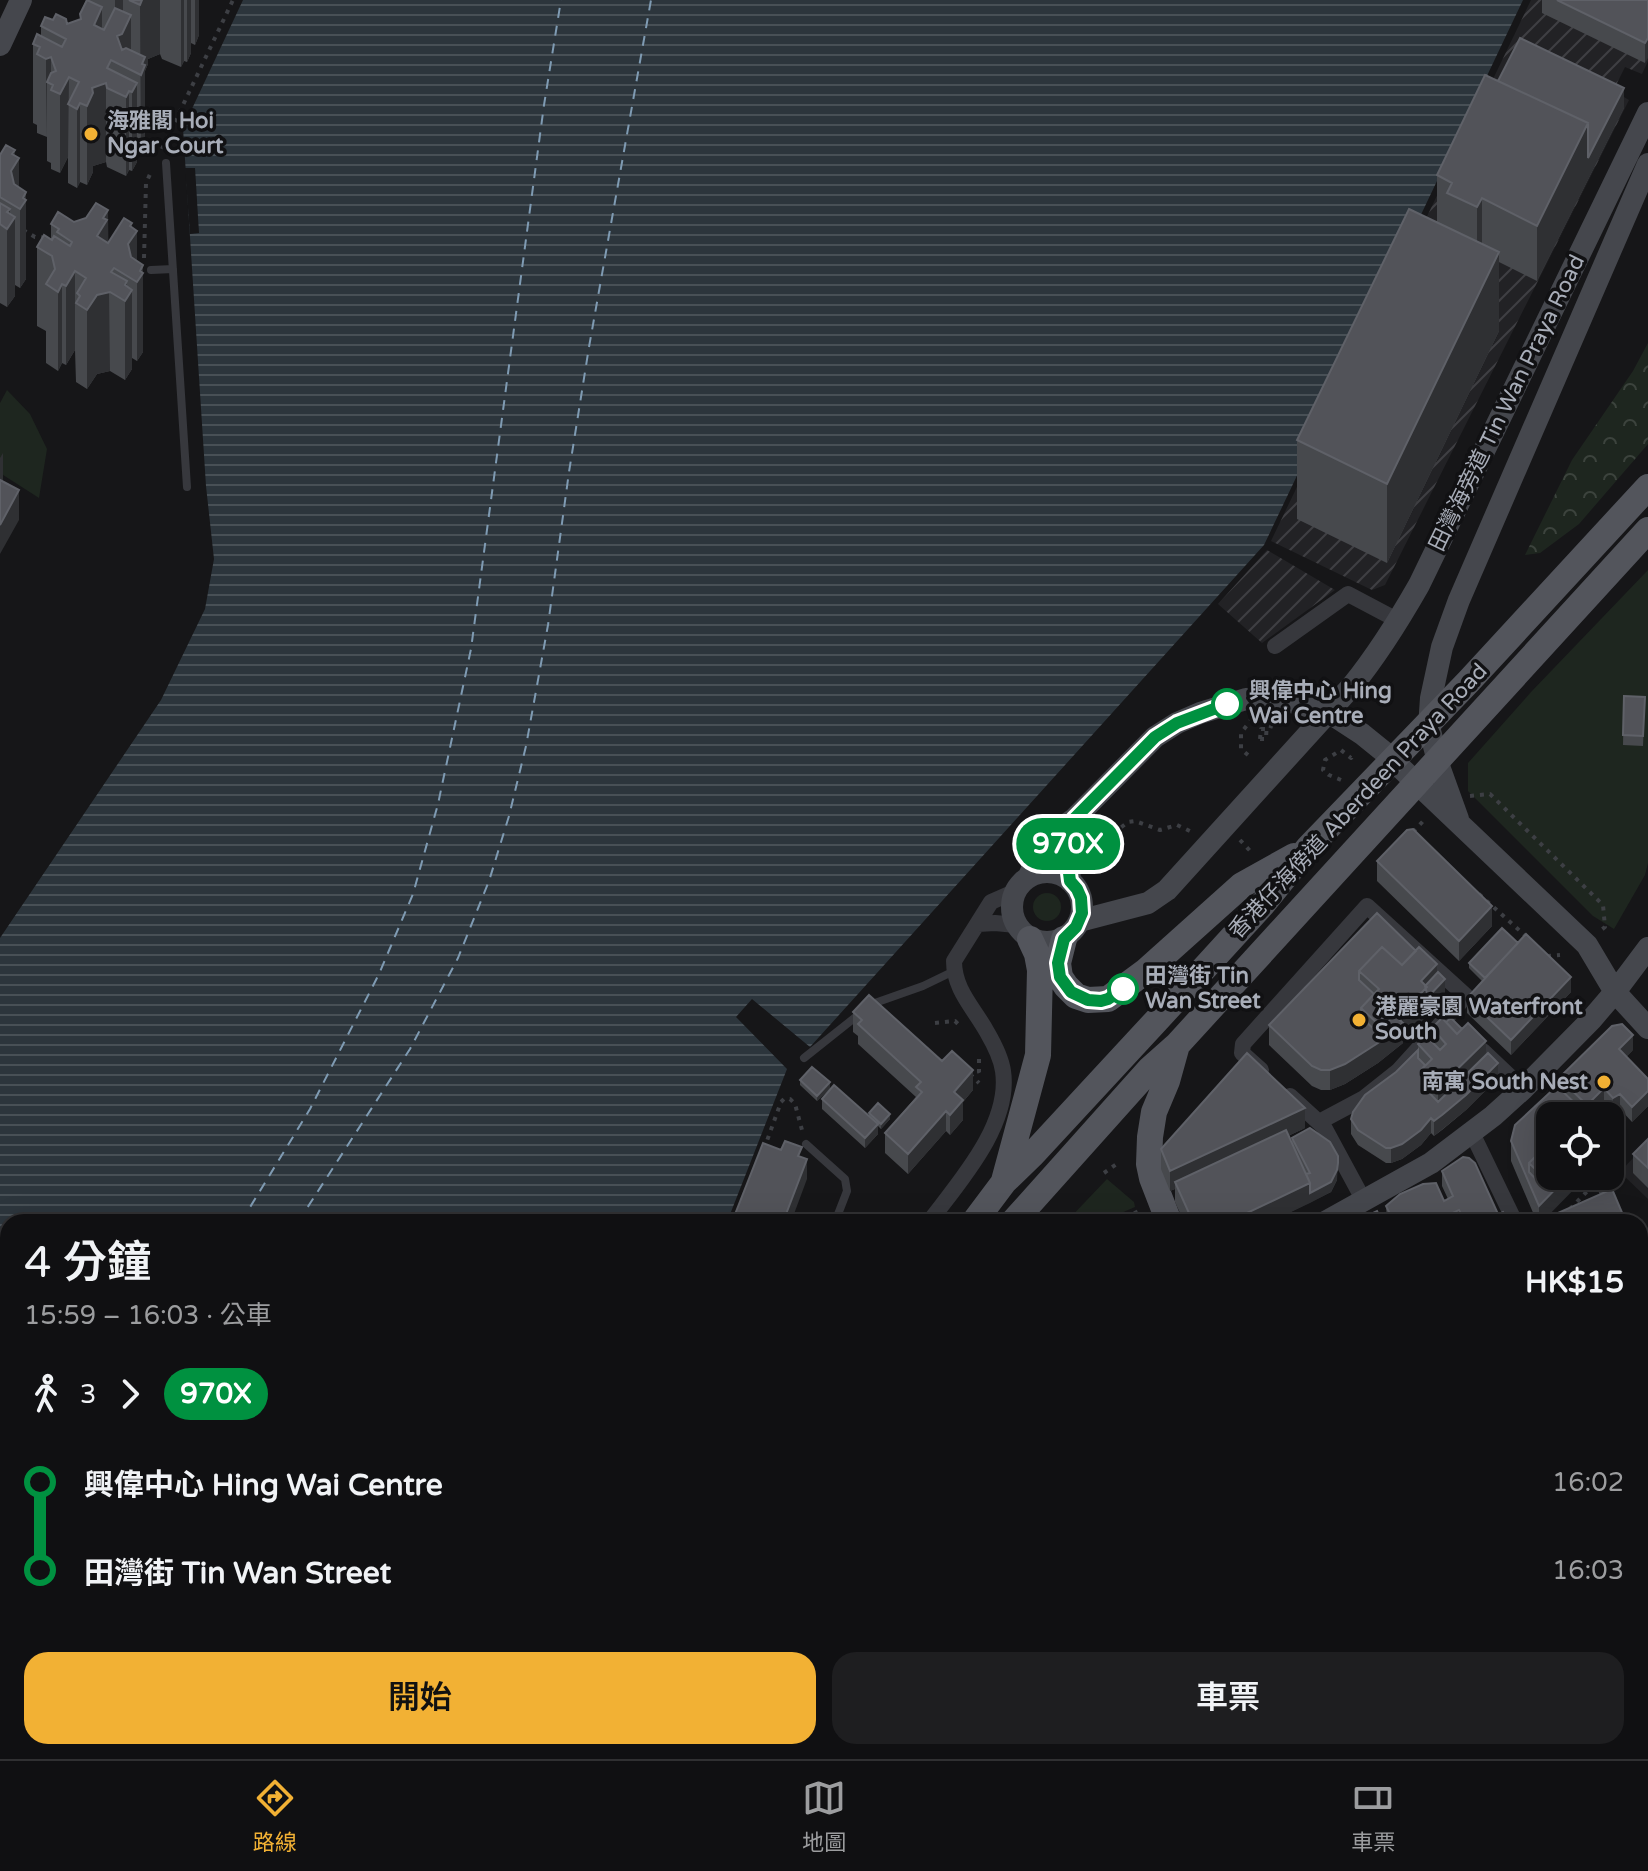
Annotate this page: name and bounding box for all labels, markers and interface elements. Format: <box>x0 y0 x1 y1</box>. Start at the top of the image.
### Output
place label: 海雅閣 Hoi Ngar Court <box>107 108 224 159</box>
marker: 海雅閣 Hoi Ngar Court <box>82 125 100 143</box>
street label: 田灣海旁道 Tin Wan Praya Road <box>1424 251 1590 555</box>
street label: 香港仔海傍道 Aberdeen Praya Road <box>1223 658 1493 944</box>
place label: 興偉中心 Hing Wai Centre <box>1249 678 1392 729</box>
marker: 興偉中心 Hing Wai Centre <box>1212 689 1242 719</box>
line badge: 970X <box>1012 818 1124 870</box>
text: 970X <box>1032 827 1104 861</box>
place label: 田灣街 Tin Wan Street <box>1145 963 1261 1014</box>
marker: 田灣街 Tin Wan Street <box>1108 974 1138 1004</box>
place label: 港麗豪園 Waterfront South <box>1375 994 1583 1045</box>
marker: 港麗豪園 Waterfront South <box>1350 1011 1368 1029</box>
place label: 南寓 South Nest <box>1422 1069 1589 1095</box>
marker: 南寓 South Nest <box>1595 1073 1613 1091</box>
map controls <box>1536 1102 1624 1190</box>
button: locate <box>1536 1102 1624 1190</box>
text: 4 分鐘 <box>24 1237 151 1290</box>
text: HK$15 <box>1525 1264 1624 1301</box>
text: 15:59 – 16:03 · 公車 <box>24 1300 272 1331</box>
icon: walk <box>24 1372 68 1416</box>
icon: forward <box>108 1372 152 1416</box>
text: 970X <box>180 1377 252 1411</box>
text: 3 <box>80 1379 96 1410</box>
text: 興偉中心 Hing Wai Centre <box>84 1467 443 1504</box>
text: 16:02 <box>1552 1467 1624 1498</box>
text: 田灣街 Tin Wan Street <box>84 1555 391 1592</box>
text: 16:03 <box>1552 1555 1624 1586</box>
button: 開始 <box>24 1652 816 1744</box>
button: 車票 <box>832 1652 1624 1744</box>
tab: 路線 <box>253 1776 297 1856</box>
tab: 地圖 <box>802 1776 846 1856</box>
tab: 車票 <box>1351 1776 1395 1856</box>

